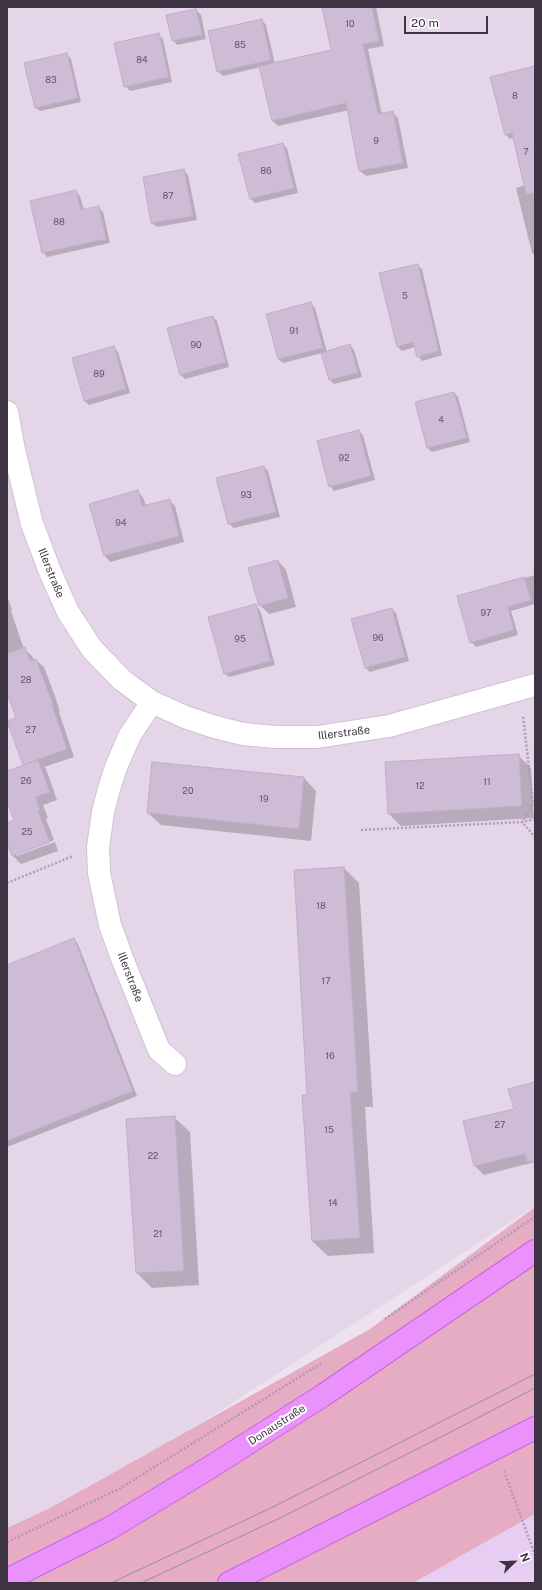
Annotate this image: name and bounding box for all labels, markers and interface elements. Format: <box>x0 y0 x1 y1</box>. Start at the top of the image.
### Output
scale bar <box>406 8 490 34</box>
text: 20 m <box>411 16 439 30</box>
house number: 10 <box>345 19 355 29</box>
house number: 85 <box>234 40 246 50</box>
house number: 84 <box>136 55 148 65</box>
house number: 83 <box>45 75 57 85</box>
house number: 8 <box>512 91 518 101</box>
house number: 9 <box>373 136 379 146</box>
house number: 7 <box>523 147 529 157</box>
house number: 86 <box>260 166 272 176</box>
house number: 87 <box>162 191 174 201</box>
house number: 88 <box>53 217 65 227</box>
house number: 5 <box>402 291 408 301</box>
house number: 91 <box>289 326 299 336</box>
house number: 90 <box>190 340 202 350</box>
house number: 89 <box>93 369 105 379</box>
house number: 4 <box>438 415 444 425</box>
house number: 92 <box>339 453 349 463</box>
house number: 93 <box>240 490 252 500</box>
house number: 94 <box>115 518 127 528</box>
street label: Illerstraße <box>35 546 67 600</box>
house number: 97 <box>481 608 491 618</box>
house number: 96 <box>372 633 384 643</box>
house number: 95 <box>234 634 246 644</box>
house number: 28 <box>20 675 32 685</box>
street label: Illerstraße <box>317 723 371 743</box>
house number: 27 <box>26 725 36 735</box>
house number: 26 <box>21 776 31 786</box>
house number: 11 <box>483 777 491 787</box>
house number: 12 <box>415 781 425 791</box>
house number: 20 <box>183 786 193 796</box>
house number: 19 <box>259 794 269 804</box>
house number: 25 <box>21 827 33 837</box>
house number: 18 <box>316 901 326 911</box>
street label: Illerstraße <box>114 950 146 1004</box>
house number: 17 <box>321 976 331 986</box>
house number: 16 <box>325 1051 335 1061</box>
house number: 27 <box>495 1120 505 1130</box>
house number: 15 <box>324 1125 334 1135</box>
house number: 22 <box>148 1151 158 1161</box>
house number: 14 <box>328 1198 338 1208</box>
house number: 21 <box>153 1229 163 1239</box>
street label: Donaustraße <box>246 1402 308 1448</box>
north arrow <box>494 1542 534 1582</box>
text: N <box>518 1551 532 1564</box>

